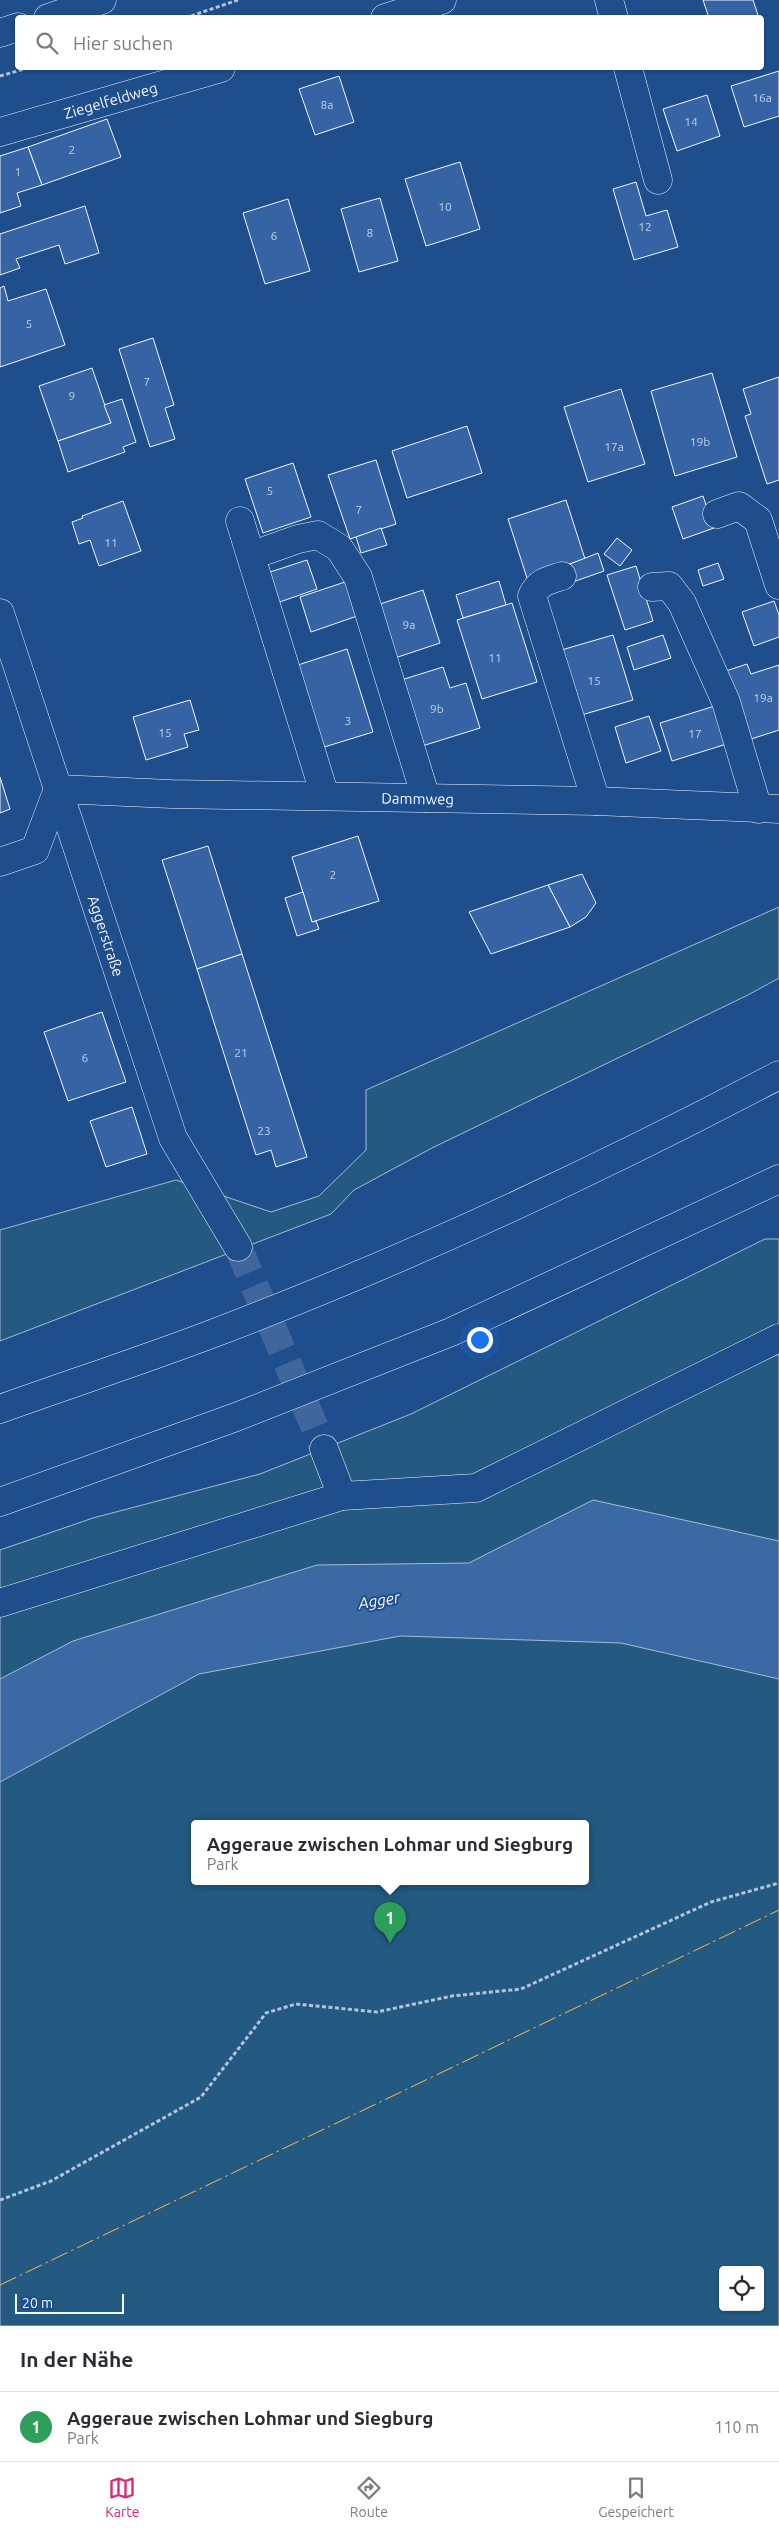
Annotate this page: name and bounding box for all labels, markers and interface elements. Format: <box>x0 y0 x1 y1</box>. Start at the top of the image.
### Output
search box <box>15 15 764 70</box>
icon: search <box>33 29 61 57</box>
text: Hier suchen <box>73 32 173 54</box>
street label: Ziegelfeldweg <box>62 78 159 122</box>
house number: 16a <box>752 91 772 104</box>
house number: 8a <box>321 98 333 111</box>
house number: 14 <box>684 115 698 128</box>
house number: 2 <box>69 143 75 156</box>
house number: 1 <box>15 165 21 178</box>
house number: 10 <box>438 200 452 213</box>
house number: 12 <box>638 220 652 233</box>
house number: 8 <box>367 226 374 239</box>
house number: 6 <box>271 229 278 242</box>
house number: 5 <box>26 317 32 330</box>
house number: 7 <box>144 375 150 388</box>
house number: 9 <box>69 389 75 402</box>
house number: 19b <box>690 435 710 448</box>
house number: 17a <box>604 440 624 453</box>
house number: 5 <box>267 484 273 497</box>
house number: 7 <box>356 503 362 516</box>
house number: 11 <box>104 536 118 549</box>
house number: 9a <box>403 618 415 631</box>
house number: 11 <box>488 651 502 664</box>
house number: 15 <box>587 674 601 687</box>
house number: 19a <box>753 691 773 704</box>
house number: 9b <box>430 702 444 715</box>
house number: 3 <box>345 714 351 727</box>
house number: 15 <box>158 726 172 739</box>
house number: 17 <box>688 727 702 740</box>
street label: Dammweg <box>381 789 454 807</box>
house number: 2 <box>330 868 336 881</box>
street label: Aggerstraße <box>85 893 128 979</box>
house number: 21 <box>234 1046 248 1059</box>
house number: 6 <box>82 1051 89 1064</box>
house number: 23 <box>257 1124 271 1137</box>
your location <box>467 1327 493 1353</box>
water label: Agger <box>356 1588 402 1612</box>
popup <box>191 1820 589 1885</box>
text: Aggeraue zwischen Lohmar und Siegburg <box>207 1833 573 1855</box>
text: Park <box>207 1855 239 1873</box>
pin: 1 <box>374 1902 406 1943</box>
map controls <box>719 2266 764 2311</box>
button: locate <box>719 2266 764 2311</box>
scale bar <box>15 2291 124 2314</box>
text: 20 m <box>22 2295 53 2311</box>
text: In der Nähe <box>20 2347 133 2371</box>
text: Aggeraue zwischen Lohmar und Siegburg <box>67 2407 433 2429</box>
text: 1 <box>31 2418 41 2436</box>
text: 110 m <box>714 2418 759 2436</box>
text: Park <box>67 2429 99 2447</box>
tab: Karte <box>105 2474 139 2520</box>
tab: Route <box>350 2474 388 2520</box>
tab: Gespeichert <box>598 2474 674 2520</box>

